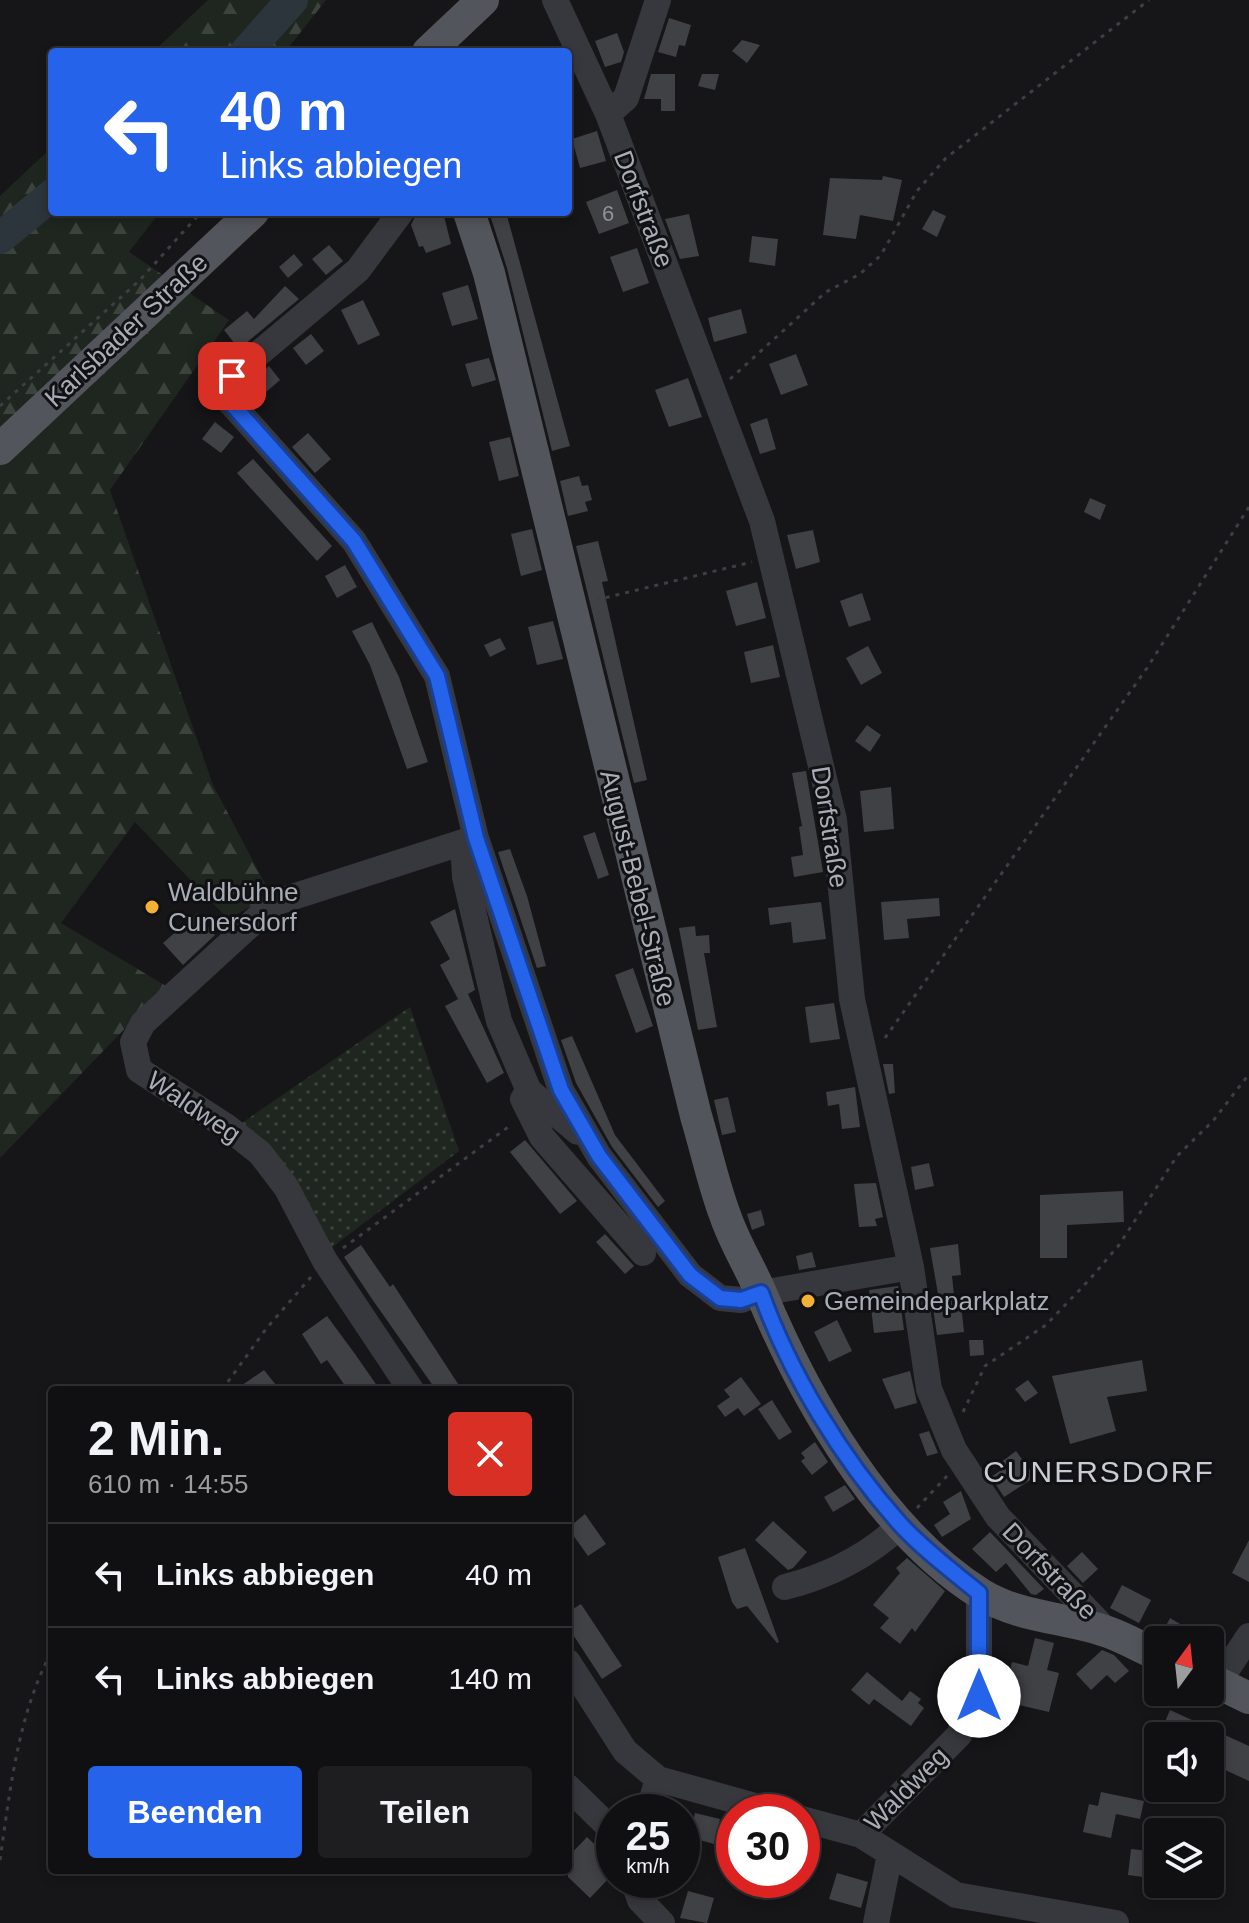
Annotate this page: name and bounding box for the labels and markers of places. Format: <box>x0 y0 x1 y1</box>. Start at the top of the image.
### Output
pin <box>198 342 266 410</box>
place label: Waldbühne Cunersdorf <box>168 877 299 937</box>
marker: Waldbühne Cunersdorf <box>143 898 161 916</box>
place label: Gemeindeparkplatz <box>824 1286 1049 1316</box>
marker: Gemeindeparkplatz <box>799 1292 817 1310</box>

